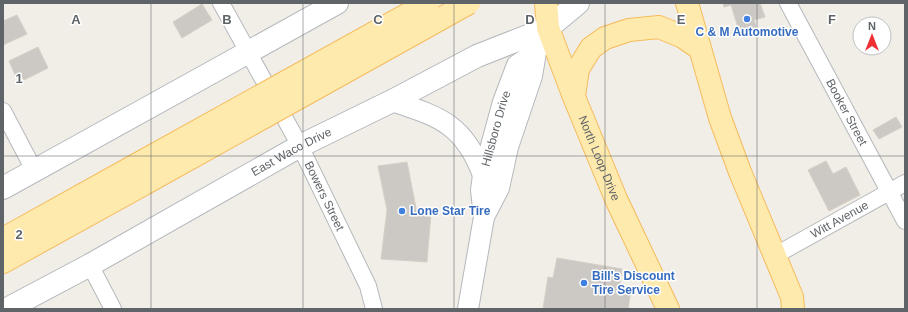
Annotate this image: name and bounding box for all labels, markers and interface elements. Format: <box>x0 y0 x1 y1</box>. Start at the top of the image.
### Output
text: A <box>71 12 81 27</box>
text: B <box>222 12 232 27</box>
text: C <box>373 12 383 27</box>
text: D <box>525 12 535 27</box>
text: E <box>677 12 686 27</box>
text: F <box>828 12 836 27</box>
marker: C & M Automotive <box>742 14 752 24</box>
north arrow <box>852 16 892 56</box>
text: N <box>868 20 876 32</box>
place label: C & M Automotive <box>696 25 799 39</box>
text: 1 <box>15 71 23 86</box>
street label: Booker Street <box>823 77 870 149</box>
street label: Hillsboro Drive <box>479 88 514 168</box>
street label: North Loop Drive <box>575 114 623 203</box>
street label: East Waco Drive <box>249 125 334 179</box>
street label: Bowers Street <box>302 159 347 234</box>
street label: Witt Avenue <box>808 198 871 241</box>
place label: Lone Star Tire <box>410 204 491 218</box>
marker: Lone Star Tire <box>397 206 407 216</box>
text: 2 <box>15 227 23 242</box>
place label: Bill's Discount Tire Service <box>592 269 675 297</box>
marker: Bill's Discount Tire Service <box>579 278 589 288</box>

